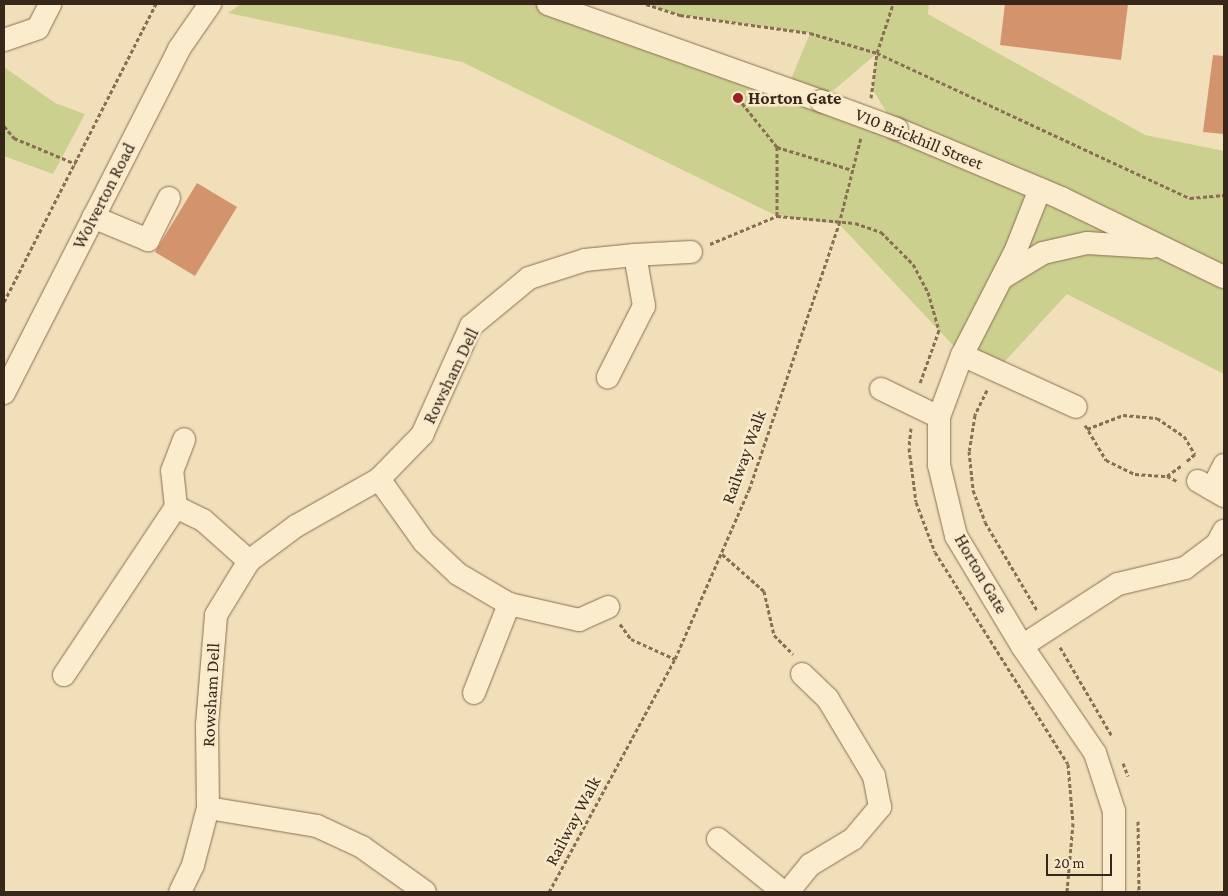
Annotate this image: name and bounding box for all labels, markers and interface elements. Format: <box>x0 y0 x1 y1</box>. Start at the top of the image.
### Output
place label: Horton Gate <box>748 87 841 109</box>
marker: Horton Gate <box>732 92 744 104</box>
street label: V10 Brickhill Street <box>852 103 986 175</box>
street label: Wolverton Road <box>68 139 140 253</box>
street label: Rowsham Dell <box>418 325 484 427</box>
street label: Railway Walk <box>717 407 771 507</box>
street label: Horton Gate <box>950 530 1012 618</box>
street label: Rowsham Dell <box>197 642 225 748</box>
street label: Railway Walk <box>540 773 606 869</box>
scale bar <box>1048 844 1114 876</box>
text: 20 m <box>1054 855 1085 871</box>

